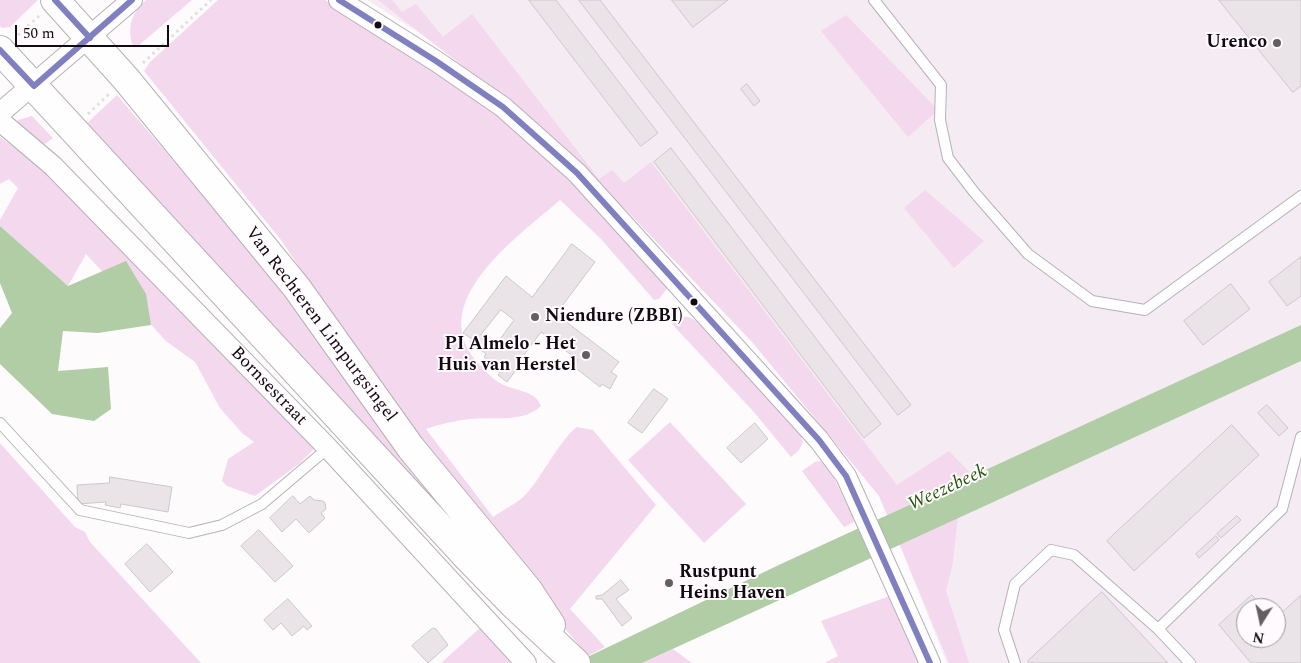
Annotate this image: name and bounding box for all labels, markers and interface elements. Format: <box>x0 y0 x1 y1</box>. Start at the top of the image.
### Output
scale bar <box>18 15 171 47</box>
unlabelled marker <box>373 20 383 30</box>
text: 50 m <box>23 22 55 45</box>
place label: Urenco <box>1206 32 1267 54</box>
marker: Urenco <box>1271 37 1283 49</box>
street label: Van Rechteren Limpurgsingel <box>240 223 400 427</box>
unlabelled marker <box>689 297 699 307</box>
place label: Niendure (ZBBI) <box>545 306 683 328</box>
marker: Niendure (ZBBI) <box>529 311 541 323</box>
place label: PI Almelo - Het Huis van Herstel <box>437 334 576 376</box>
street label: Bornsestraat <box>225 343 311 431</box>
marker: PI Almelo - Het Huis van Herstel <box>580 349 592 361</box>
water label: Weezebeek <box>905 461 991 517</box>
place label: Rustpunt Heins Haven <box>679 562 785 604</box>
marker: Rustpunt Heins Haven <box>663 577 675 589</box>
north arrow <box>1236 598 1286 648</box>
text: N <box>1251 626 1266 649</box>

